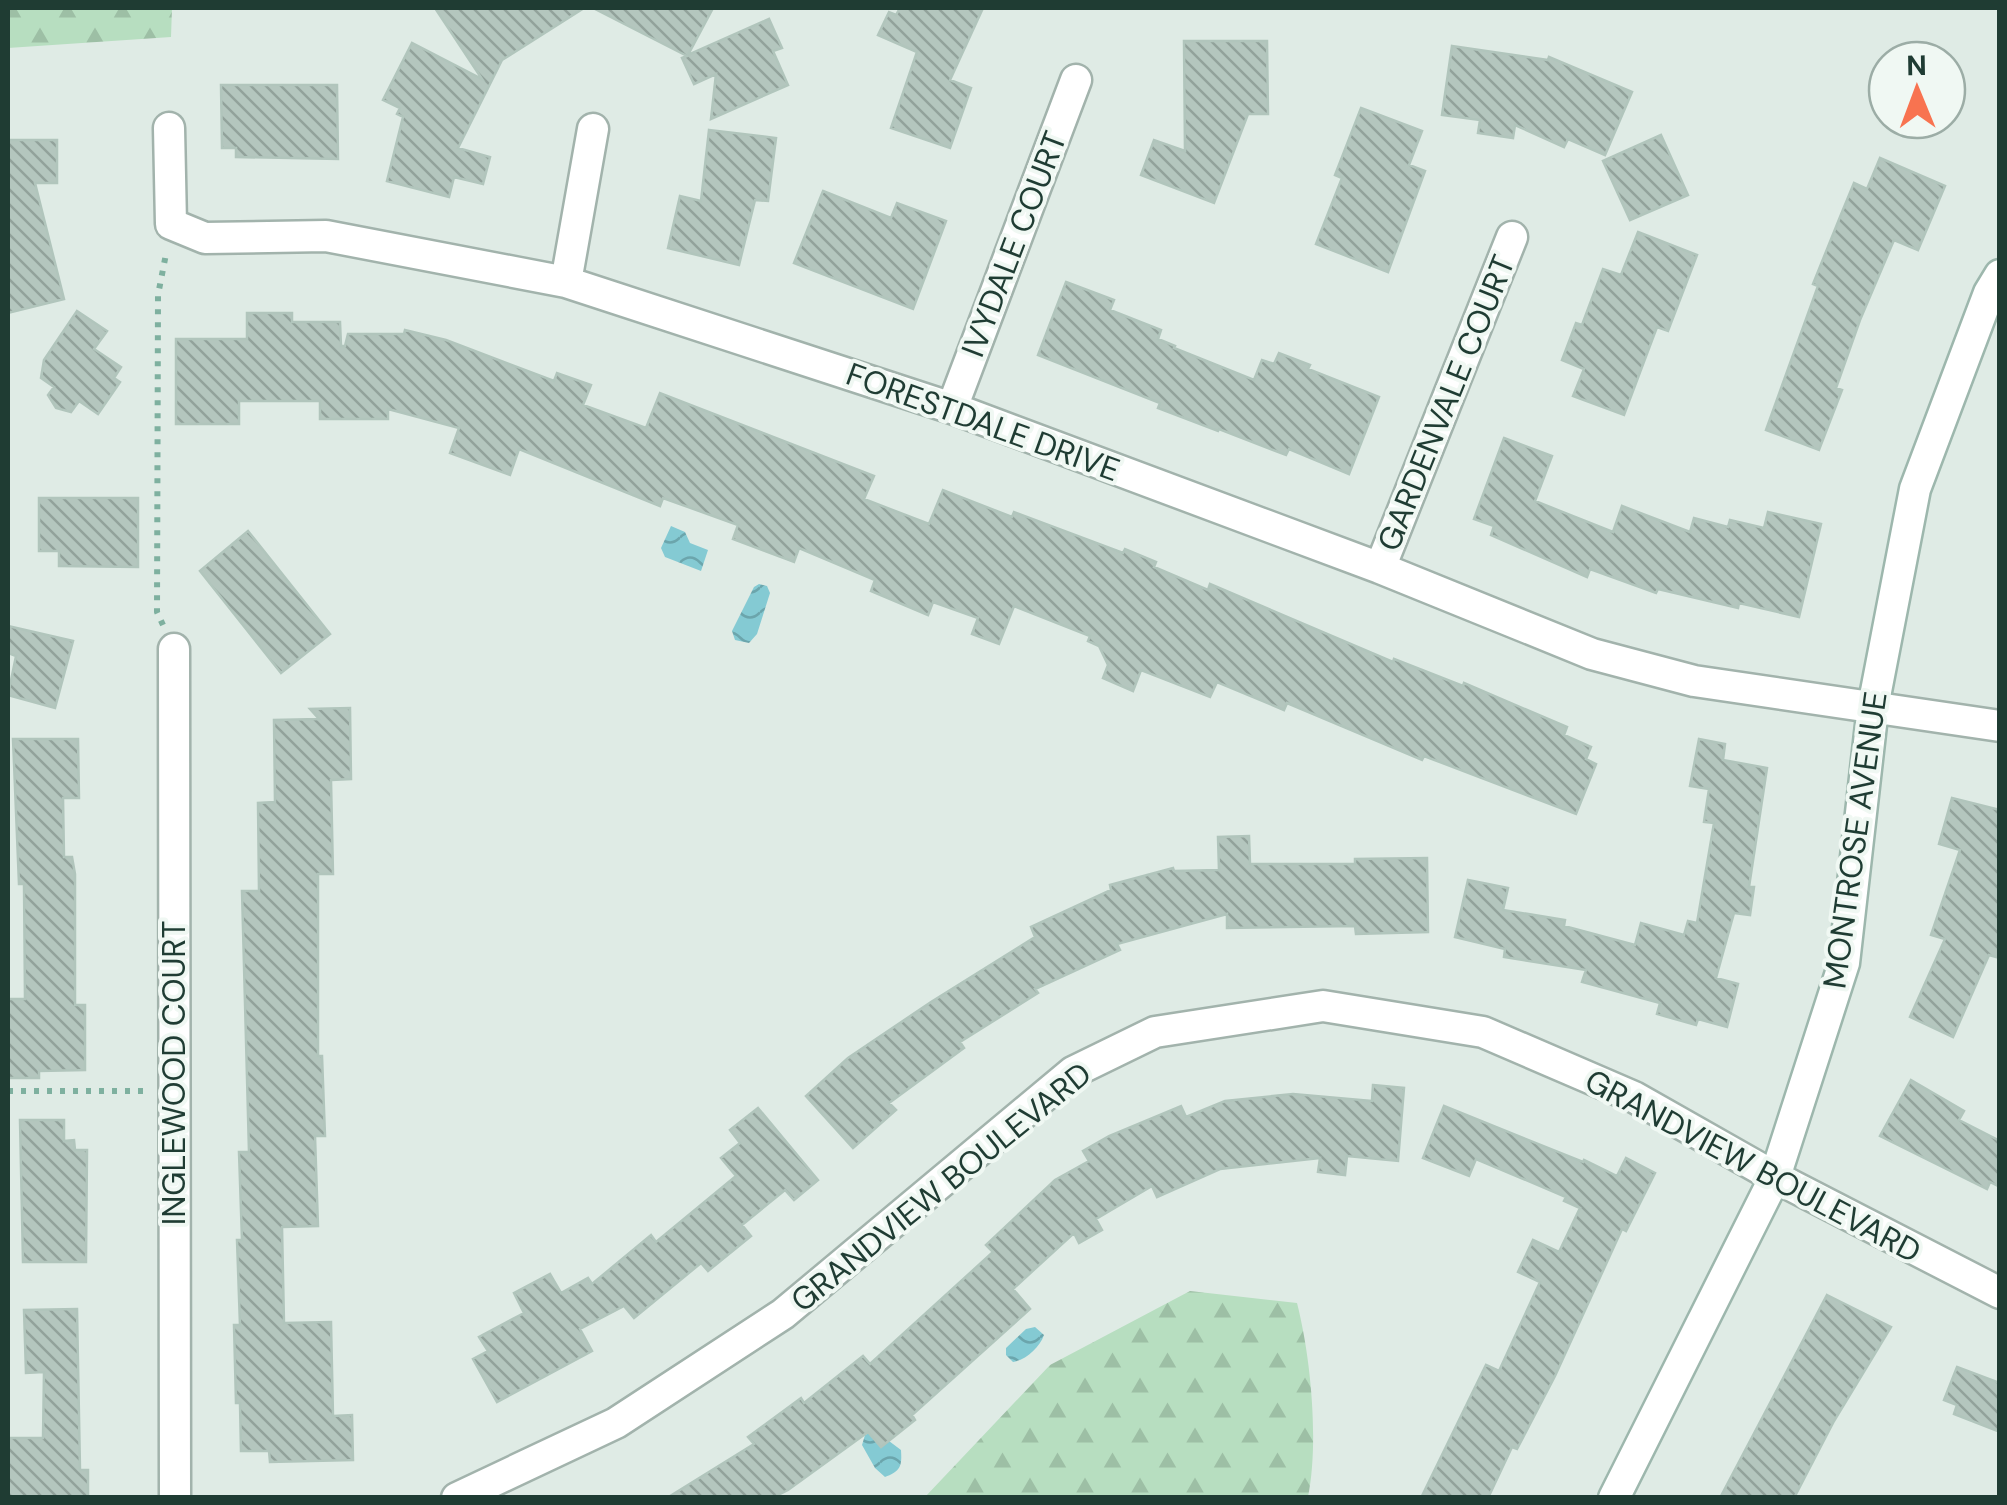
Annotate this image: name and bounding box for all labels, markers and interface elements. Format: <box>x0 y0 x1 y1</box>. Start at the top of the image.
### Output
north arrow <box>1867 40 1967 140</box>
text: N <box>1906 47 1927 84</box>
street label: IVYDALE COURT <box>952 125 1076 363</box>
street label: GARDENVALE COURT <box>1367 249 1525 557</box>
street label: FORESTDALE DRIVE <box>840 353 1126 491</box>
street label: MONTROSE AVENUE <box>1813 689 1897 991</box>
street label: INGLEWOOD COURT <box>153 921 195 1225</box>
street label: GRANDVIEW BOULEVARD <box>782 1053 1100 1321</box>
street label: GRANDVIEW BOULEVARD <box>1578 1059 1928 1273</box>

